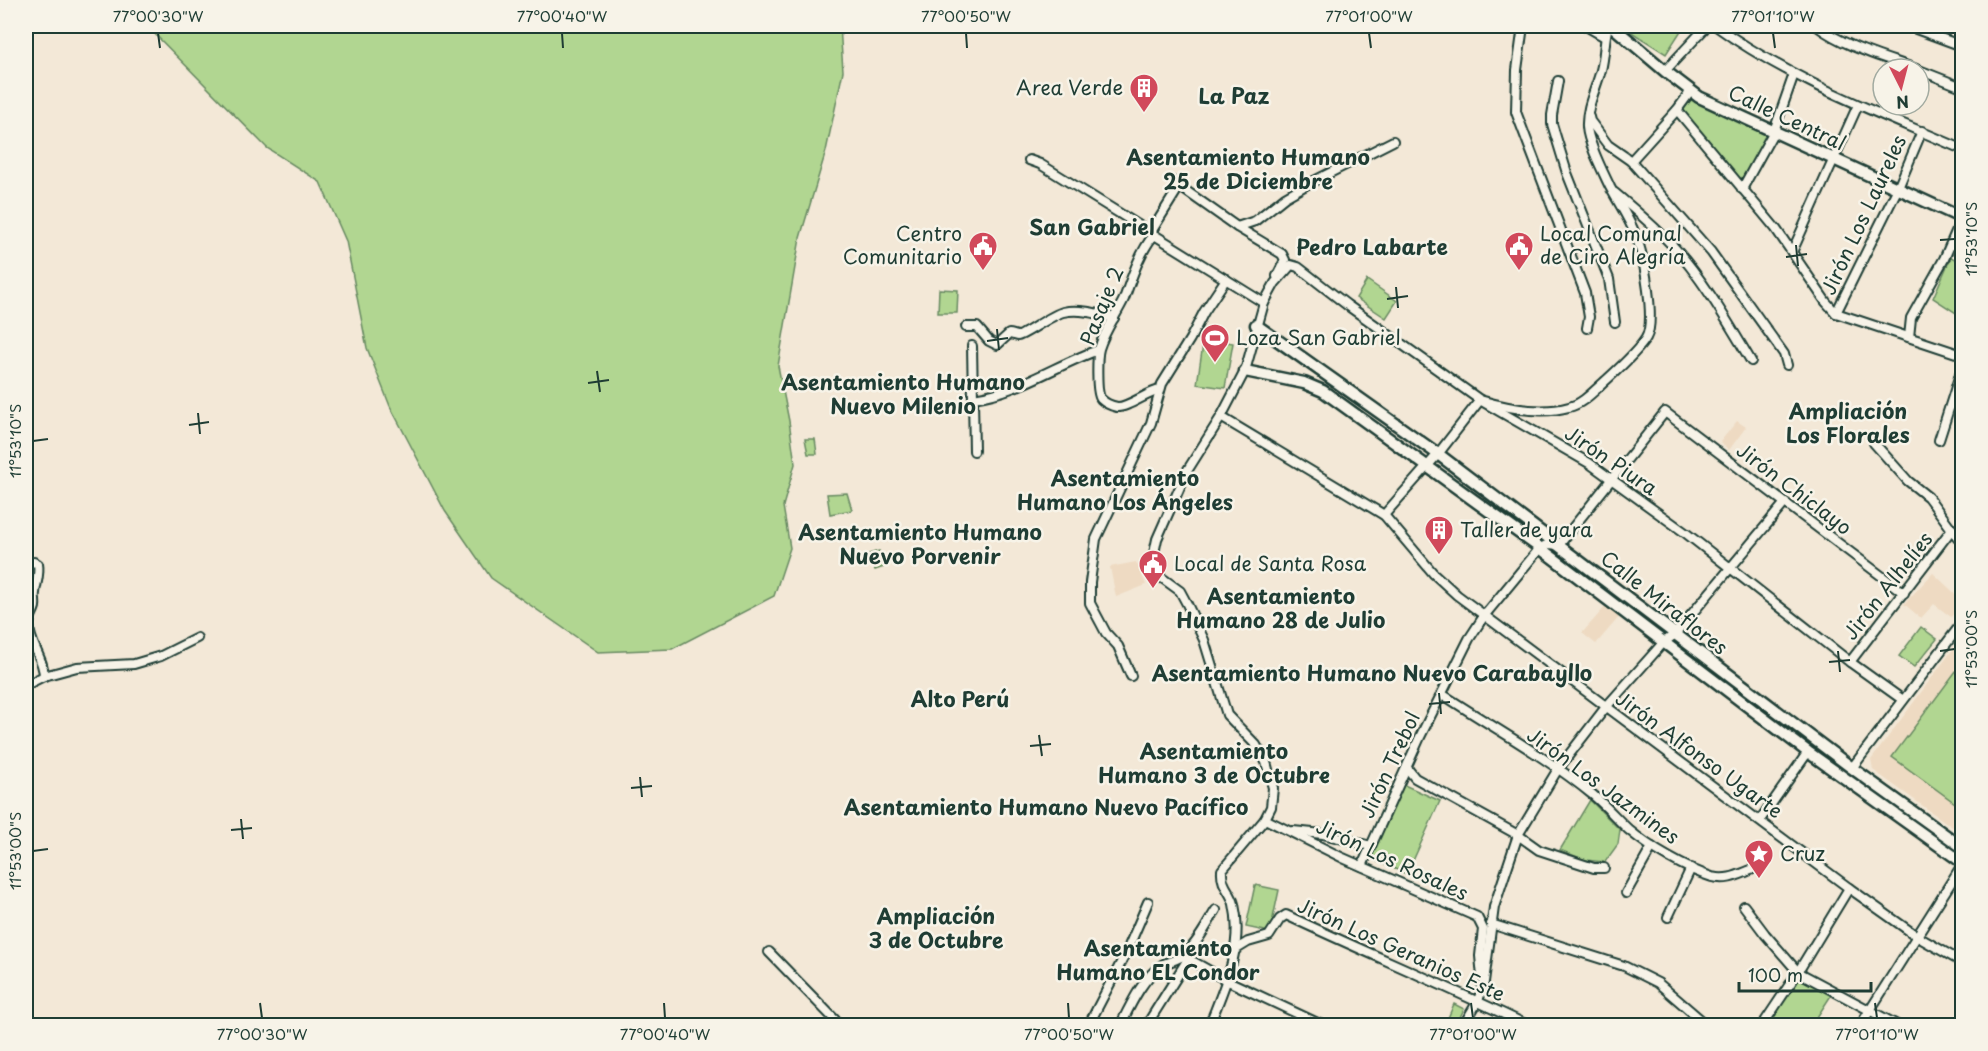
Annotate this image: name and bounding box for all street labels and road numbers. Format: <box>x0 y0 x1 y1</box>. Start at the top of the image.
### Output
street label: Calle Central <box>1724 77 1851 158</box>
street label: Jirón Los Laureles <box>1813 130 1913 299</box>
street label: Pasaje 2 <box>1072 262 1130 350</box>
street label: Jirón Piura <box>1559 418 1665 503</box>
street label: Jirón Chiclayo <box>1731 435 1859 542</box>
street label: Jirón Alhelíes <box>1835 525 1939 646</box>
street label: Calle Miraflores <box>1595 543 1735 661</box>
street label: Jirón Alfonso Ugarte <box>1610 683 1789 825</box>
street label: Jirón Trebol <box>1351 706 1427 823</box>
street label: Jirón Los Jazmines <box>1521 720 1686 851</box>
street label: Jirón Los Rosales <box>1311 811 1473 908</box>
street label: Jirón Los Geranios Este <box>1293 890 1510 1008</box>

